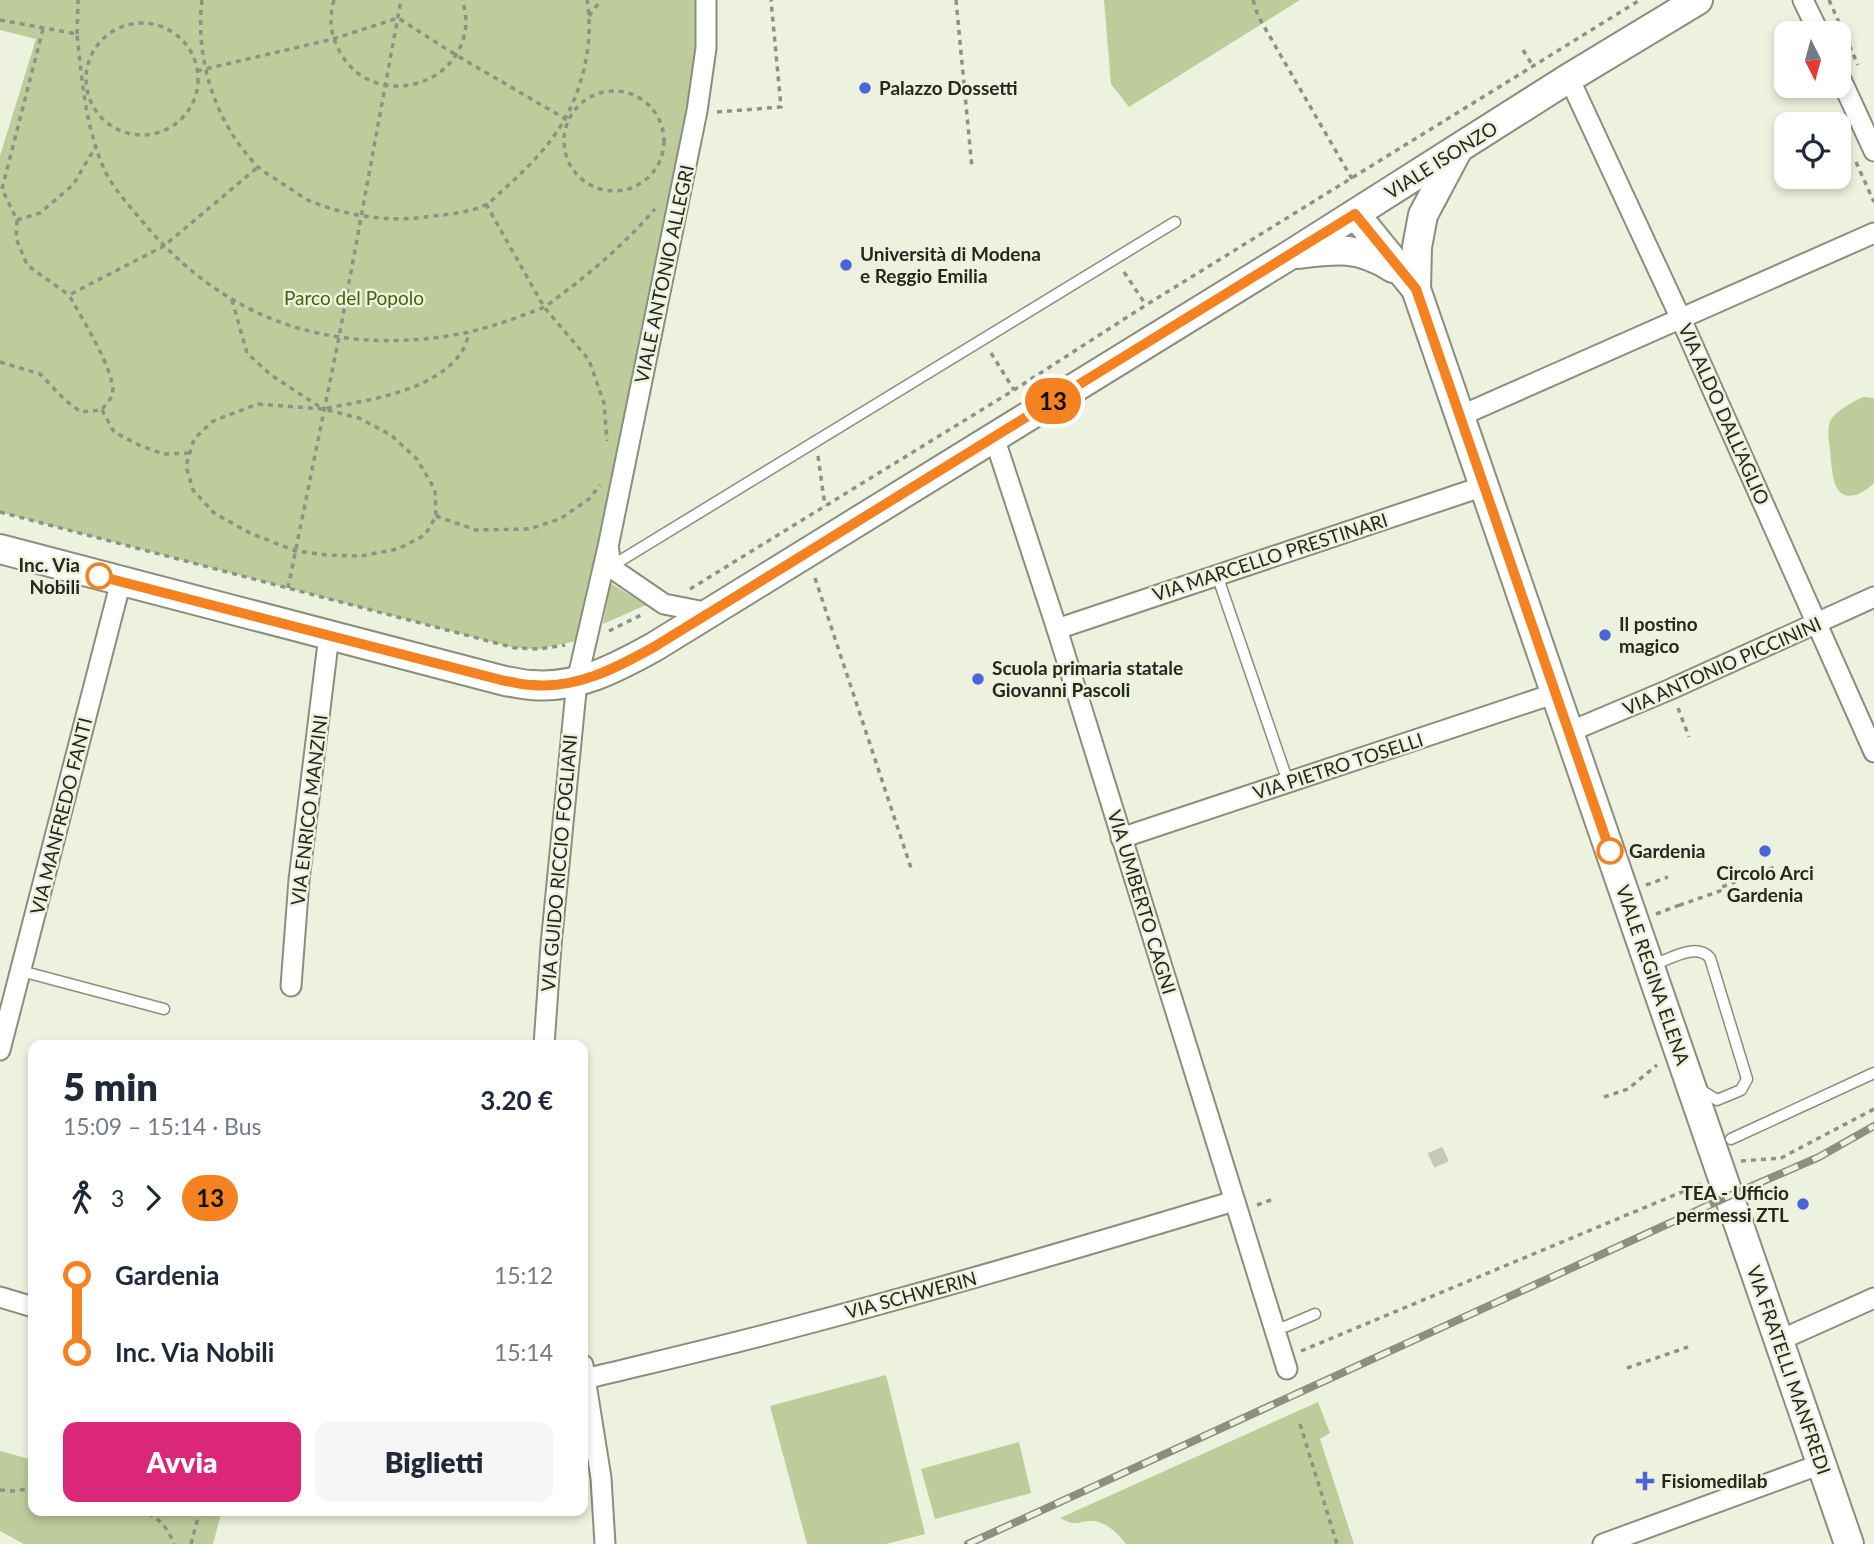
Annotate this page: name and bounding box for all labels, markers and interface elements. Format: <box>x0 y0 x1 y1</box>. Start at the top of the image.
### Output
north arrow <box>1774 21 1852 98</box>
map controls <box>1774 21 1851 189</box>
place label: Palazzo Dossetti <box>879 76 1018 99</box>
marker: Palazzo Dossetti <box>857 80 873 96</box>
button: locate <box>1774 112 1851 189</box>
street label: VIALE ISONZO <box>1380 116 1501 203</box>
street label: VIALE ANTONIO ALLEGRI <box>629 163 698 385</box>
place label: Università di Modena e Reggio Emilia <box>860 242 1041 287</box>
marker: Università di Modena e Reggio Emilia <box>838 257 854 273</box>
park label: Parco del Popolo <box>284 286 424 309</box>
street label: VIA ALDO DALL'AGLIO <box>1674 320 1775 508</box>
line badge: 13 <box>1021 378 1084 424</box>
text: 13 <box>1039 386 1067 415</box>
street label: VIA MARCELLO PRESTINARI <box>1149 508 1390 605</box>
place label: Inc. Via Nobili <box>19 553 80 598</box>
marker: Inc. Via Nobili <box>86 563 112 589</box>
street label: VIA ANTONIO PICCININI <box>1619 611 1824 720</box>
place label: Il postino magico <box>1619 612 1698 657</box>
marker: Il postino magico <box>1597 627 1613 643</box>
place label: Scuola primaria statale Giovanni Pascoli <box>992 656 1183 701</box>
marker: Scuola primaria statale Giovanni Pascoli <box>970 671 986 687</box>
street label: VIA ENRICO MANZINI <box>285 713 332 907</box>
street label: VIA MANFREDO FANTI <box>25 715 96 917</box>
street label: VIA PIETRO TOSELLI <box>1250 727 1426 804</box>
street label: VIA GUIDO RICCIO FOGLIANI <box>536 733 581 993</box>
street label: VIA UMBERTO CAGNI <box>1104 807 1181 997</box>
marker: Gardenia <box>1597 838 1623 864</box>
place label: Gardenia <box>1629 839 1705 862</box>
marker: Circolo Arci Gardenia <box>1757 843 1773 859</box>
place label: Circolo Arci Gardenia <box>1716 861 1814 906</box>
street label: VIALE REGINA ELENA <box>1612 882 1695 1068</box>
text: 5 min <box>63 1063 158 1109</box>
text: 3.20 € <box>480 1084 553 1116</box>
text: 15:09 – 15:14 · Bus <box>63 1112 262 1140</box>
icon: walk <box>63 1179 101 1217</box>
icon: forward <box>134 1179 172 1217</box>
place label: TEA - Ufficio permessi ZTL <box>1676 1181 1789 1226</box>
text: 13 <box>196 1183 224 1212</box>
text: 3 <box>111 1184 124 1212</box>
marker: TEA - Ufficio permessi ZTL <box>1795 1196 1811 1212</box>
text: Gardenia <box>115 1259 219 1291</box>
text: 15:12 <box>494 1261 553 1289</box>
street label: VIA FRATELLI MANFREDI <box>1743 1262 1836 1477</box>
street label: VIA SCHWERIN <box>843 1266 979 1323</box>
text: Inc. Via Nobili <box>115 1336 274 1368</box>
text: 15:14 <box>494 1338 553 1366</box>
button: Avvia <box>63 1422 301 1502</box>
button: Biglietti <box>315 1422 553 1502</box>
place label: Fisiomedilab <box>1661 1469 1768 1492</box>
marker: Fisiomedilab <box>1635 1471 1655 1491</box>

